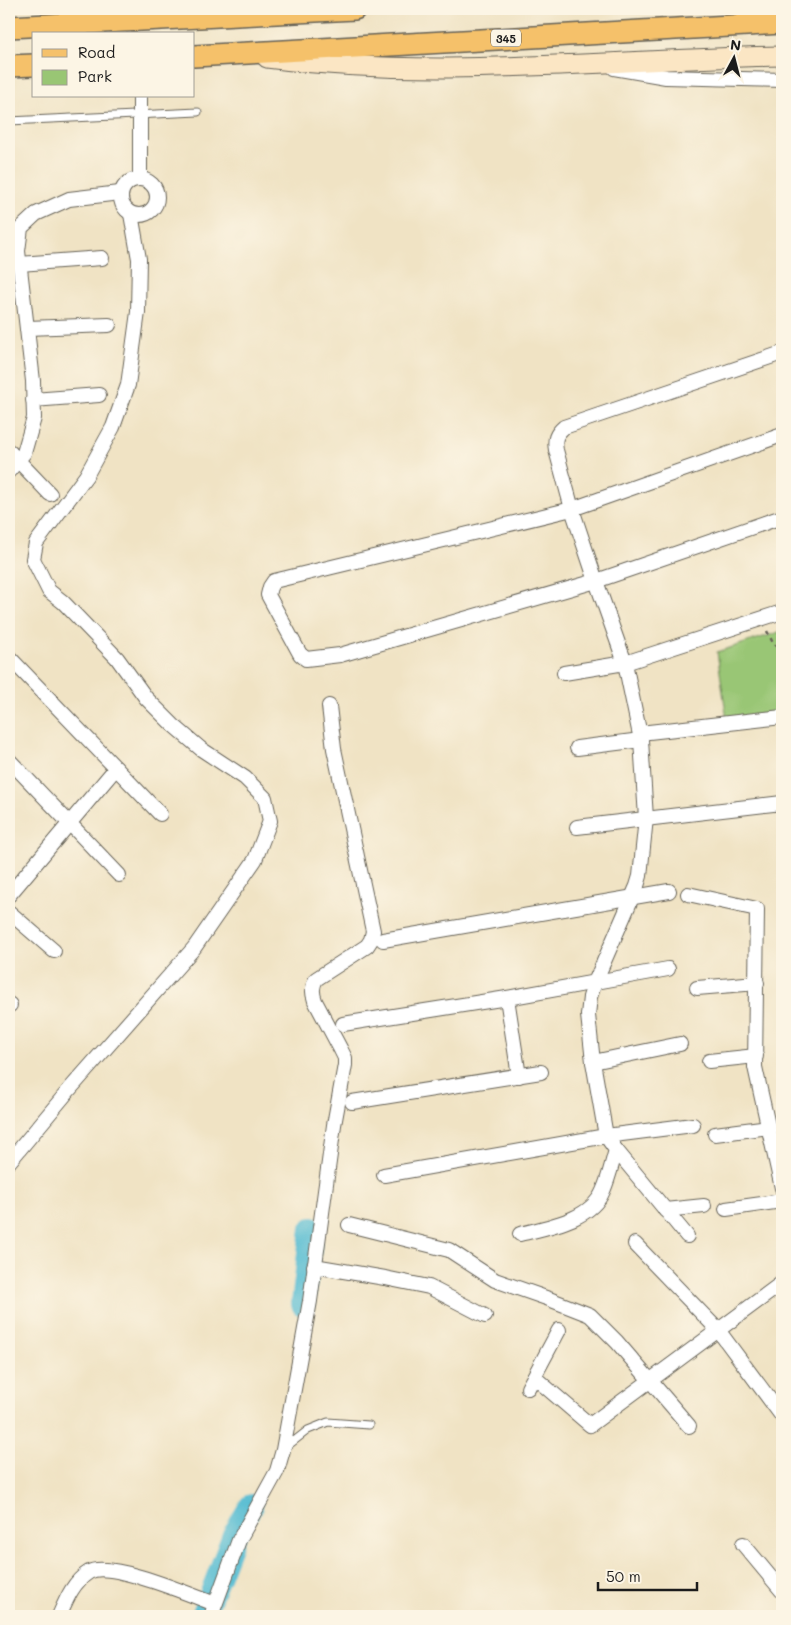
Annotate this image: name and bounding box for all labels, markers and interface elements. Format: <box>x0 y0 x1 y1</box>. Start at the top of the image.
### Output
road number: 345 <box>491 29 521 46</box>
legend <box>32 32 195 98</box>
north arrow <box>708 32 758 82</box>
text: N <box>729 35 742 55</box>
text: Road <box>78 42 115 62</box>
text: Park <box>78 66 112 86</box>
scale bar <box>598 1560 697 1592</box>
text: 50 m <box>606 1566 641 1586</box>

